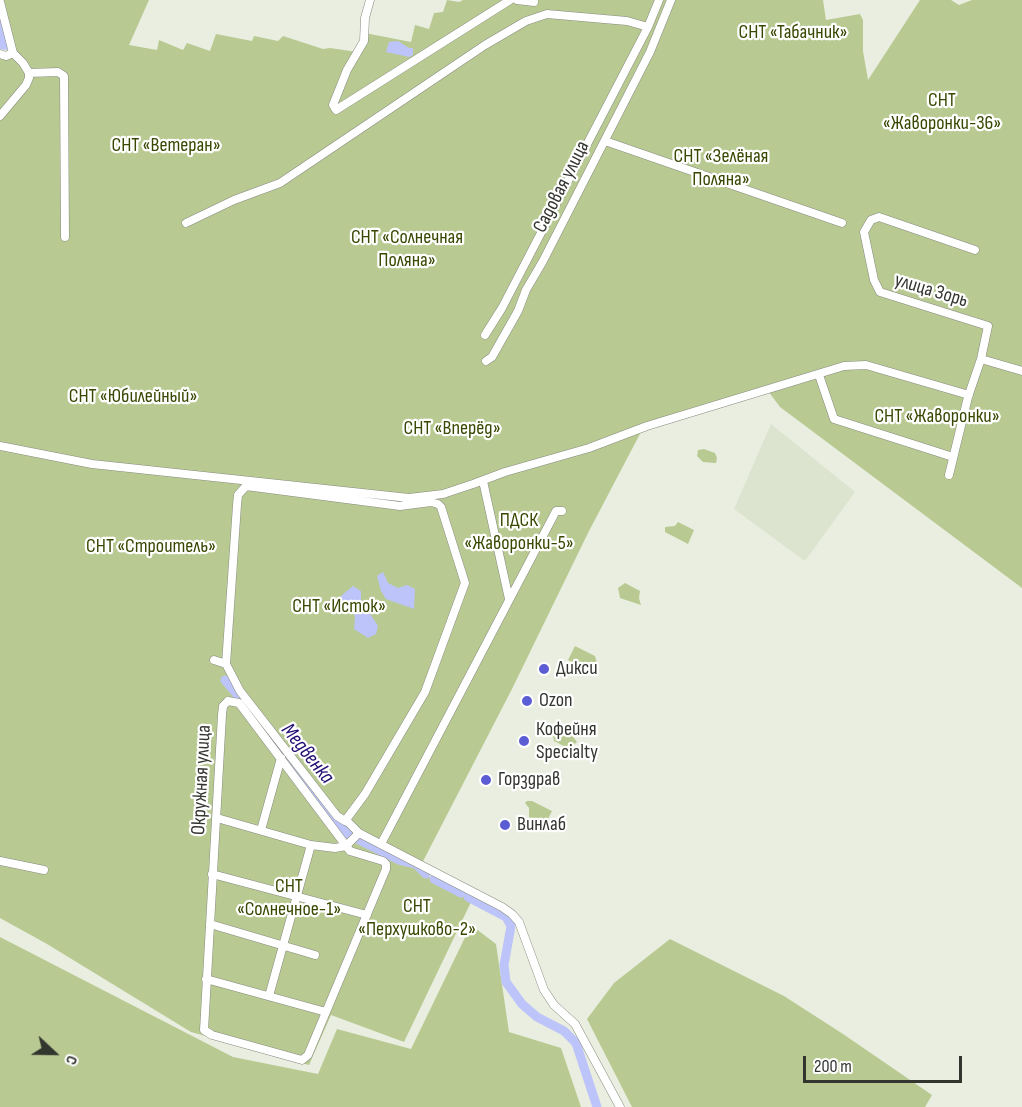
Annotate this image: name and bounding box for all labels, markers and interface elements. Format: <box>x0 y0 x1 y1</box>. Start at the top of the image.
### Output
park label: СНТ «Табачник» <box>738 21 848 45</box>
park label: СНТ «Жаворонки-36» <box>883 89 1001 136</box>
park label: СНТ «Ветеран» <box>111 134 221 158</box>
street label: Садовая улица <box>529 137 595 237</box>
park label: СНТ «Зелёная Поляна» <box>674 145 768 192</box>
park label: СНТ «Солнечная Поляна» <box>351 226 463 273</box>
street label: улица Зорь <box>891 268 971 314</box>
park label: СНТ «Юбилейный» <box>69 385 197 409</box>
park label: СНТ «Жаворонки» <box>874 405 1000 429</box>
park label: СНТ «Вперёд» <box>403 417 501 441</box>
park label: ПДСК «Жаворонки-5» <box>464 509 574 556</box>
park label: СНТ «Строитель» <box>86 535 216 559</box>
park label: СНТ «Исток» <box>292 595 386 619</box>
place label: Дикси <box>556 657 598 681</box>
marker: Дикси <box>537 662 551 676</box>
place label: Ozon <box>539 689 573 713</box>
marker: Ozon <box>520 694 534 708</box>
place label: Кофейня Specialty <box>536 718 598 765</box>
water label: Медвенка <box>275 719 339 789</box>
street label: Окружная улица <box>187 724 217 836</box>
marker: Кофейня Specialty <box>517 734 531 748</box>
place label: Горздрав <box>498 768 560 792</box>
marker: Горздрав <box>479 773 493 787</box>
place label: Винлаб <box>517 813 566 837</box>
marker: Винлаб <box>498 818 512 832</box>
park label: СНТ «Солнечное-1» <box>237 875 341 922</box>
park label: СНТ «Перхушково-2» <box>358 895 476 942</box>
north arrow <box>24 1023 84 1083</box>
scale bar <box>806 1044 965 1082</box>
text: С <box>61 1053 82 1067</box>
text: 200 m <box>814 1056 852 1077</box>

